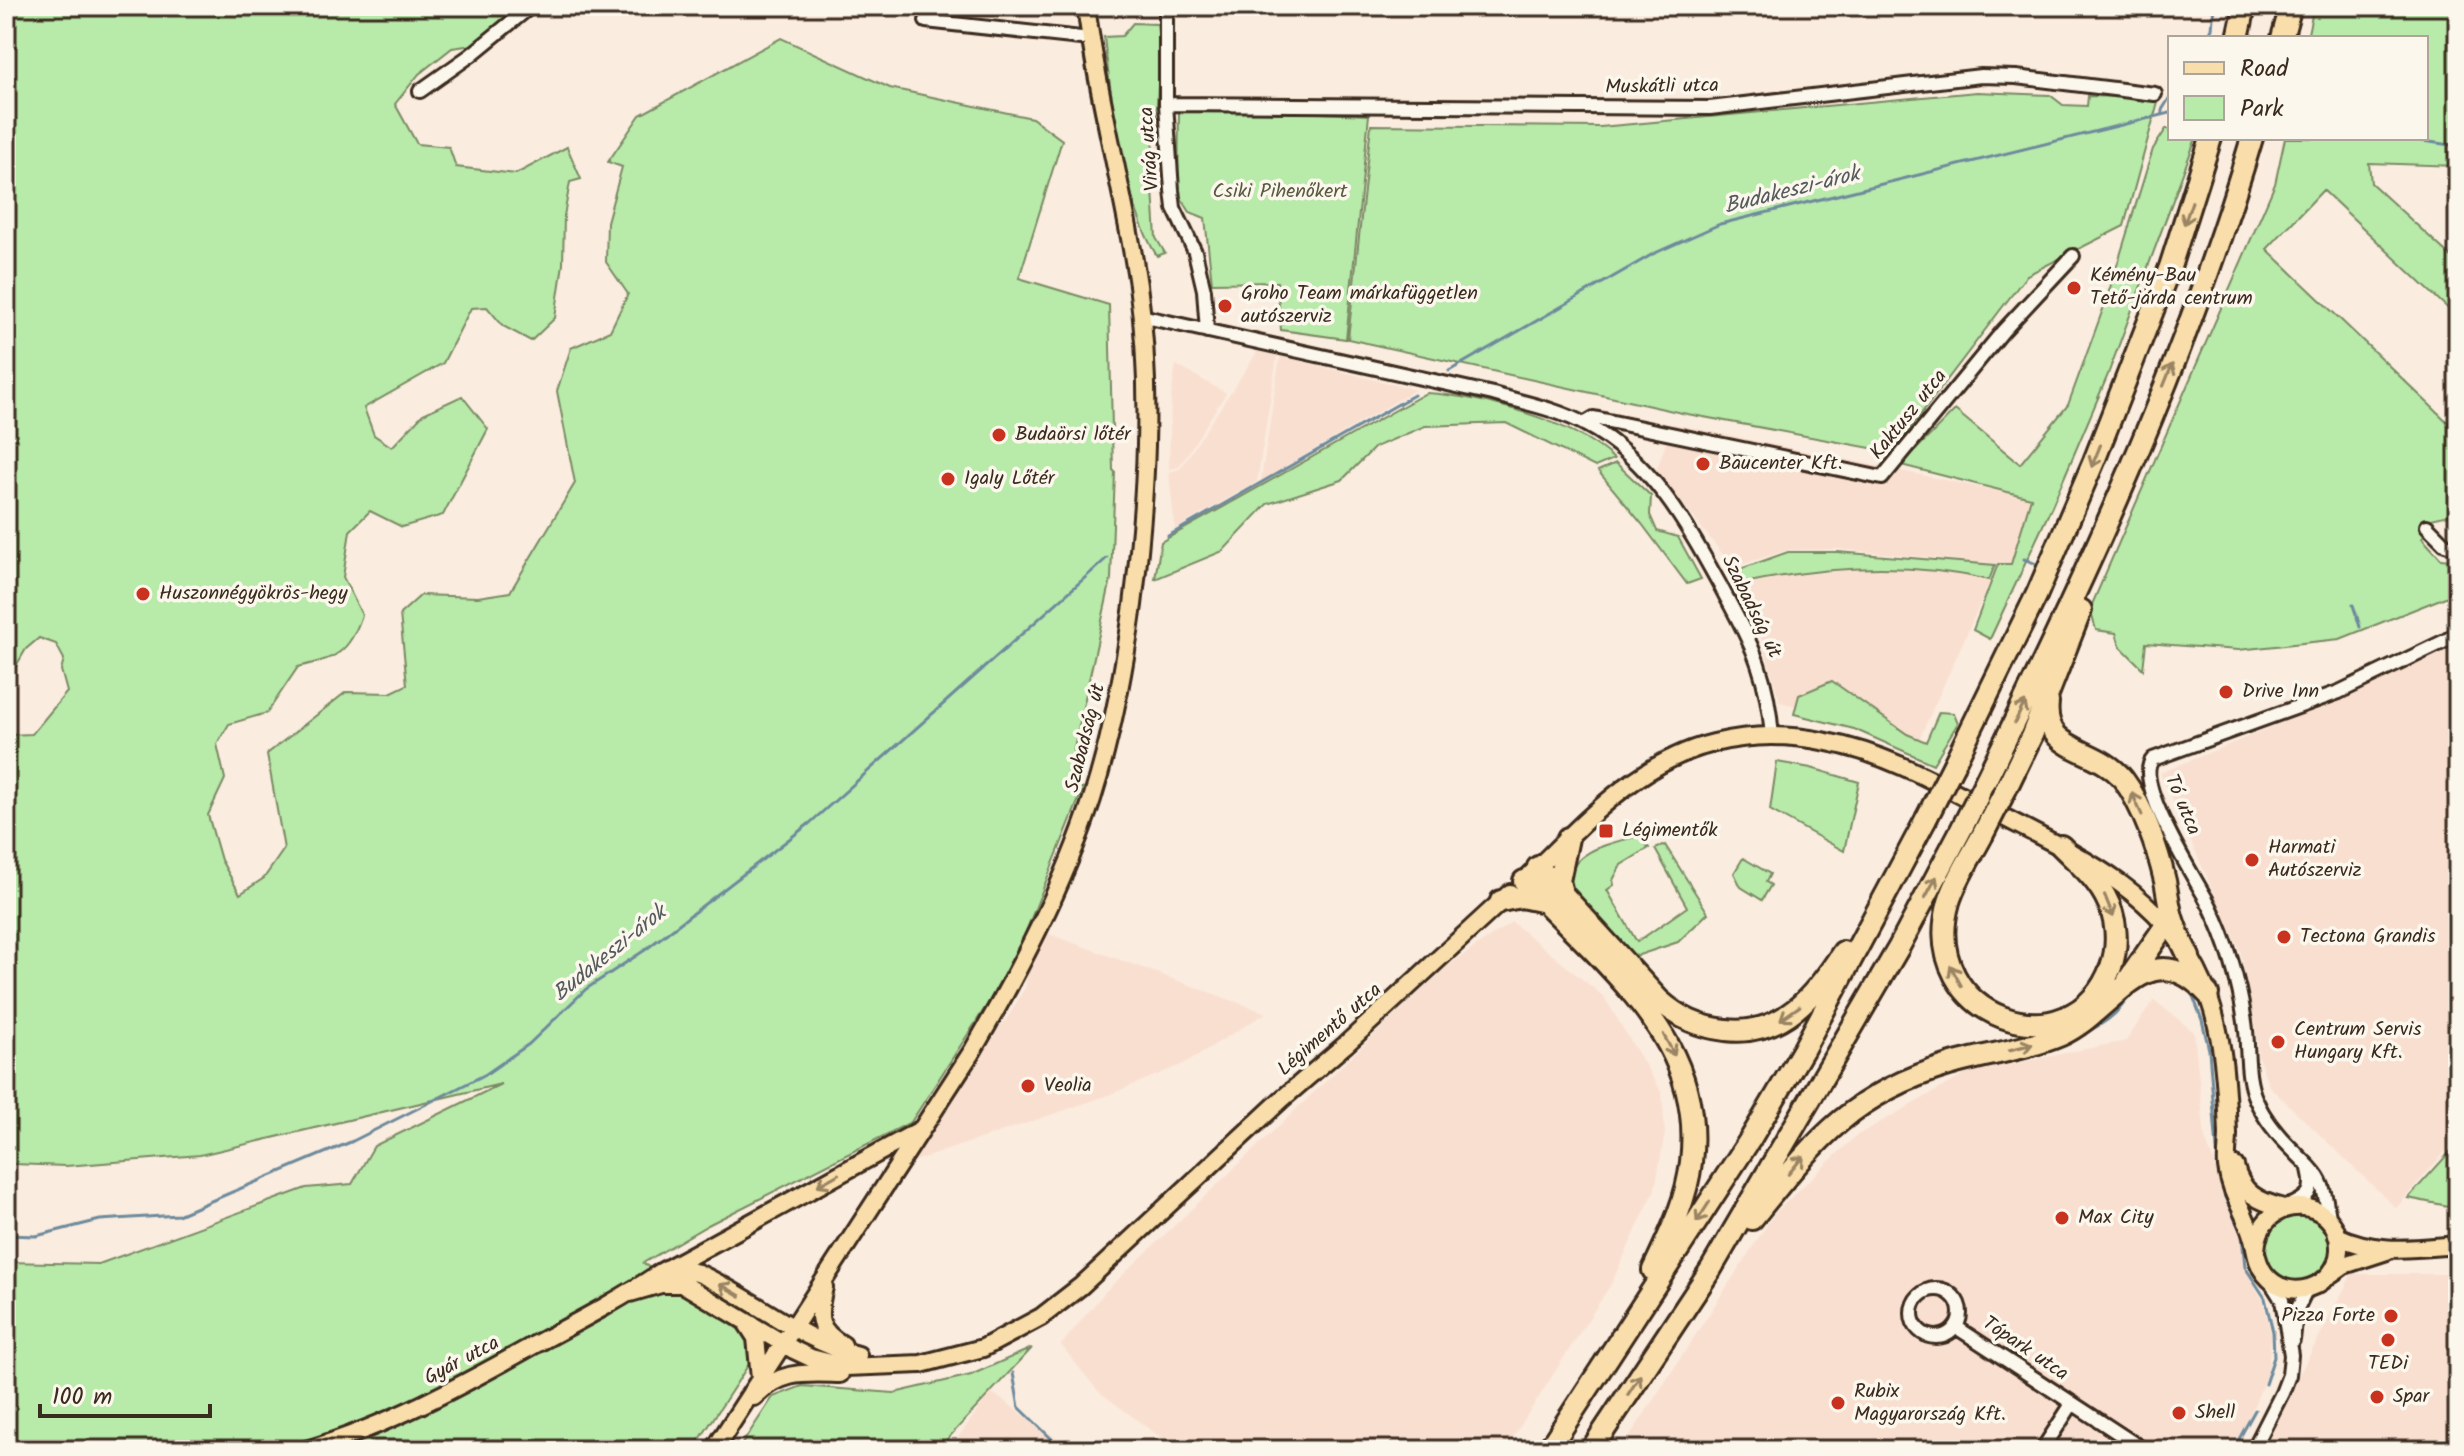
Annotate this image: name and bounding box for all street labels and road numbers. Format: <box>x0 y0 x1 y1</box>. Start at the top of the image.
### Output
street label: Muskátli utca <box>1605 70 1719 104</box>
street label: Virág utca <box>1131 106 1169 192</box>
street label: Kaktusz utca <box>1862 363 1956 467</box>
street label: Szabadság út <box>1712 550 1790 664</box>
street label: Szabadság út <box>1057 680 1115 796</box>
street label: Tó utca <box>2155 770 2209 840</box>
street label: Légimentő utca <box>1270 975 1390 1085</box>
street label: Tópark utca <box>1975 1308 2075 1390</box>
street label: Gyár utca <box>419 1328 505 1394</box>

